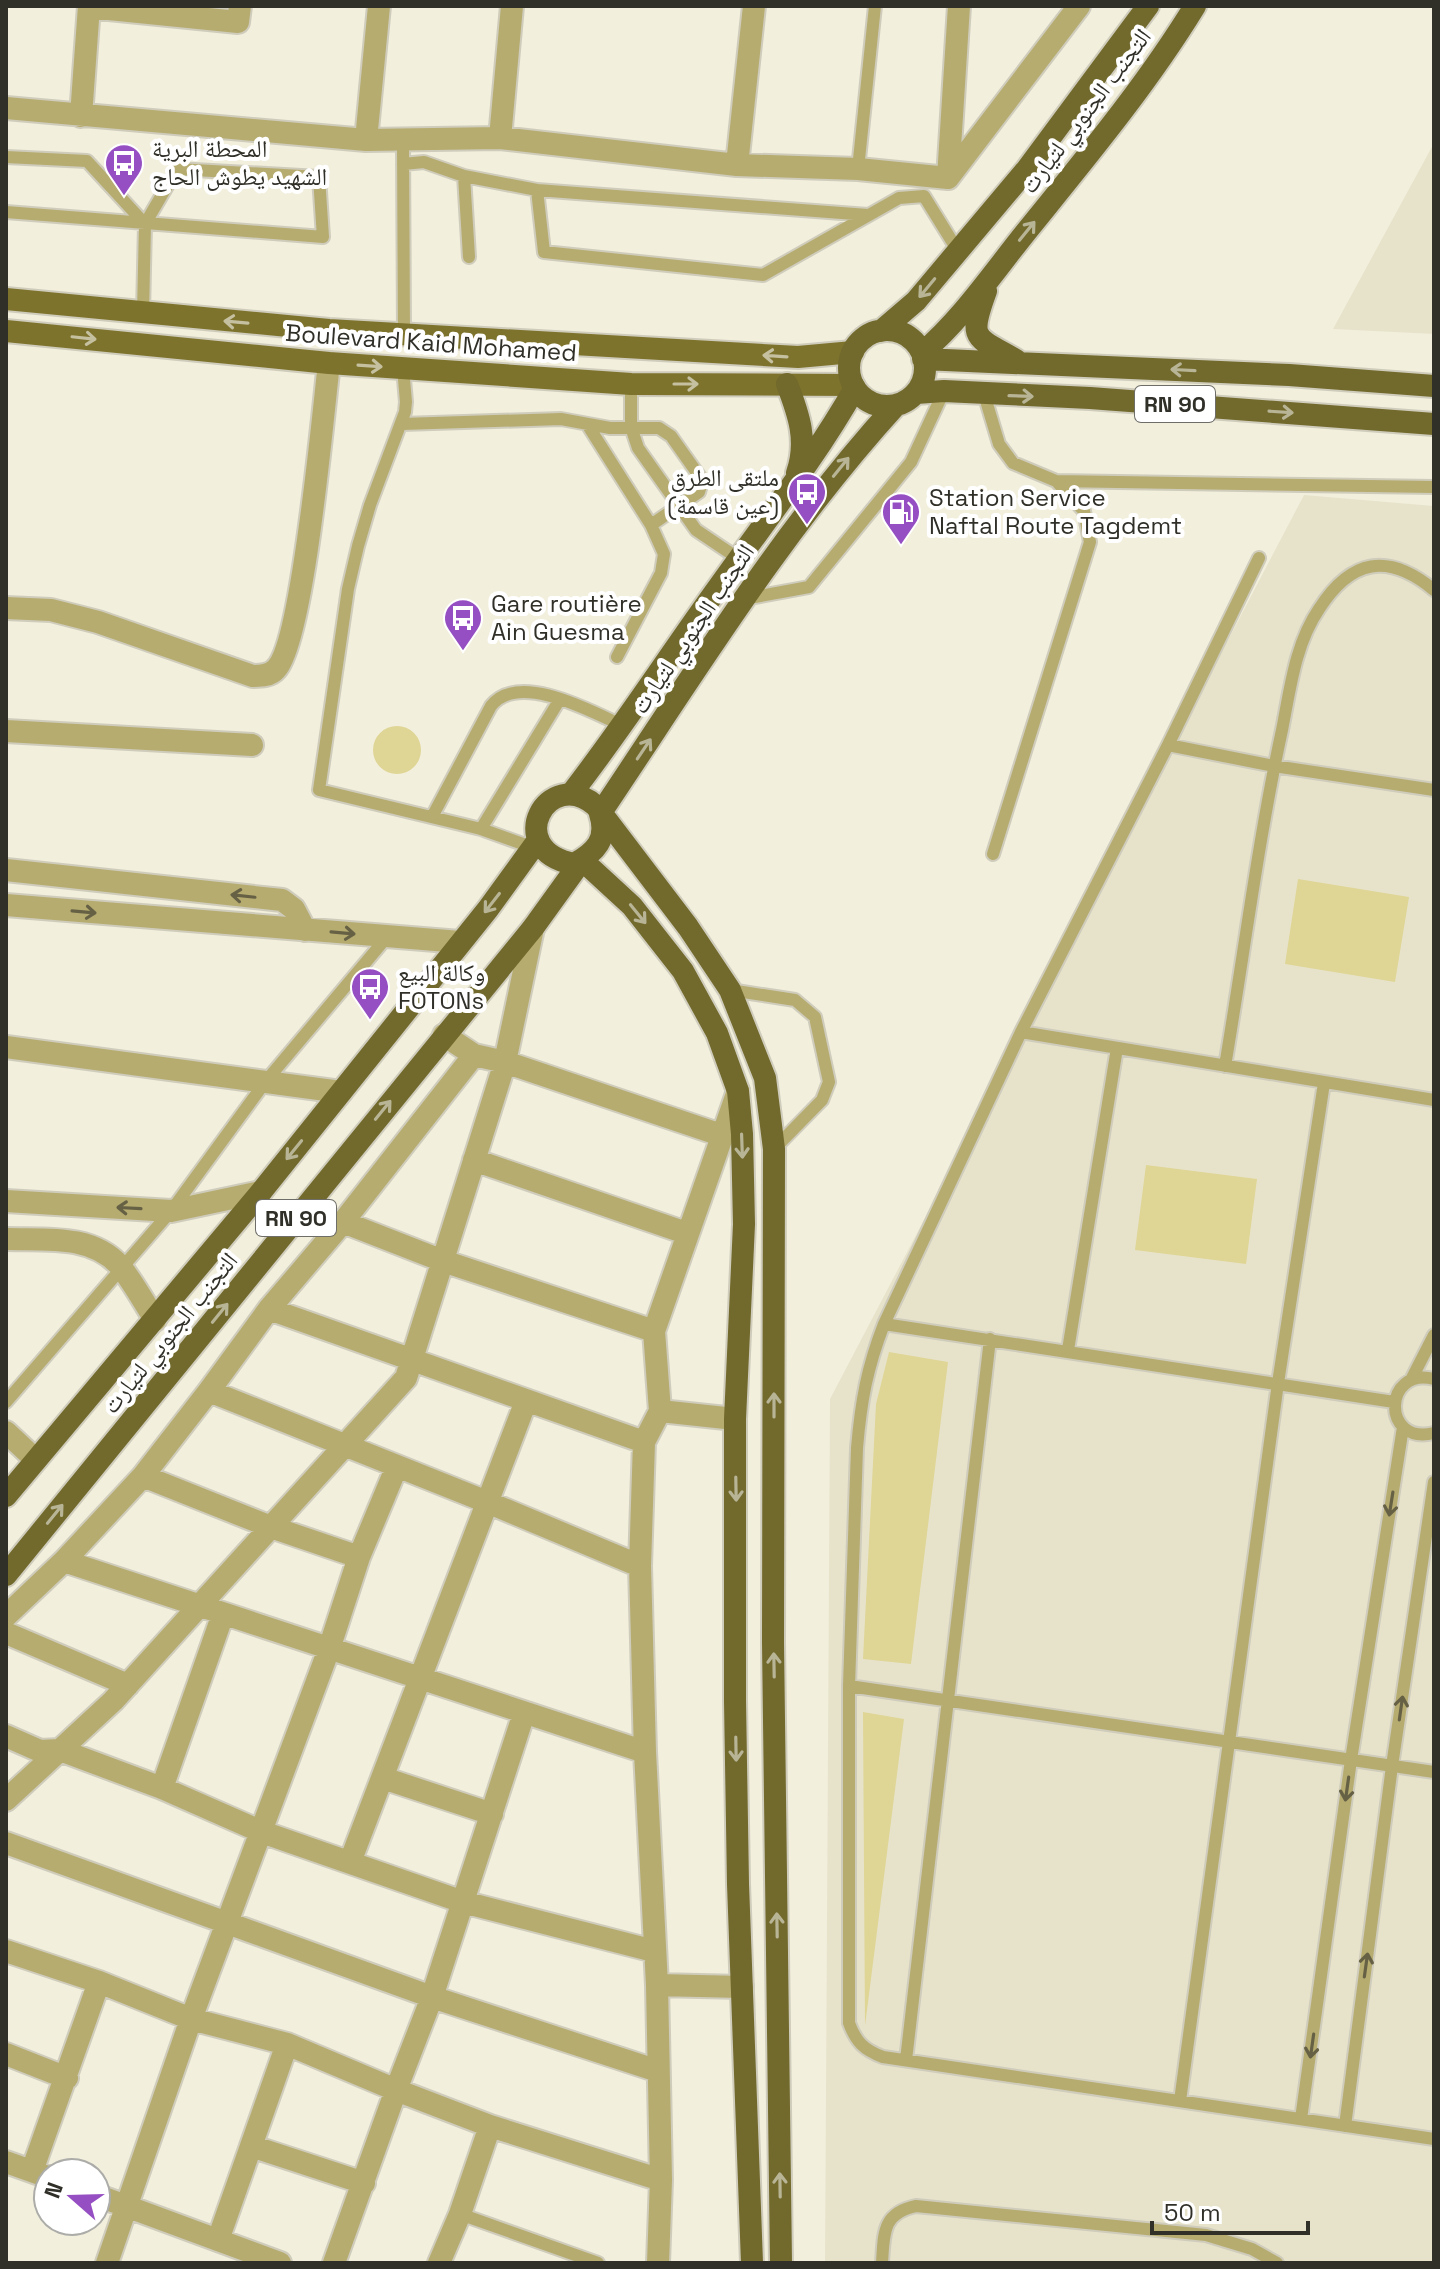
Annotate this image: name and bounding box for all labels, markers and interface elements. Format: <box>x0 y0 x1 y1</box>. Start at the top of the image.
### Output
street label: التجنب الجنوبي لتيارت <box>1013 22 1161 202</box>
place label: المحطة البرية الشهيد يطوش الحاج <box>152 133 327 192</box>
bus stop icon: المحطة البرية الشهيد يطوش الحاج <box>103 142 145 197</box>
one-way arrow <box>1019 221 1036 242</box>
one-way arrow <box>918 277 936 298</box>
one-way arrow <box>223 314 250 329</box>
street label: Boulevard Kaid Mohamed <box>284 317 578 368</box>
one-way arrow <box>70 331 97 346</box>
one-way arrow <box>762 348 789 363</box>
one-way arrow <box>356 359 383 374</box>
one-way arrow <box>1170 363 1197 378</box>
one-way arrow <box>672 376 699 392</box>
road number: RN 90 <box>1135 386 1215 422</box>
one-way arrow <box>1007 388 1034 403</box>
one-way arrow <box>1267 405 1294 420</box>
one-way arrow <box>832 457 850 478</box>
place label: ملتقى الطرق (عين قاسمة) <box>667 462 779 521</box>
bus stop icon: ملتقى الطرق (عين قاسمة) <box>786 471 828 526</box>
place label: Station Service Naftal Route Tagdemt <box>929 482 1182 541</box>
fuel station icon: Station Service Naftal Route Tagdemt <box>880 491 922 546</box>
street label: التجنب الجنوبي لتيارت <box>624 538 764 722</box>
place label: Gare routière Ain Guesma <box>491 588 642 647</box>
bus stop icon: Gare routière Ain Guesma <box>442 597 484 652</box>
one-way arrow <box>636 738 652 760</box>
one-way arrow <box>230 888 257 903</box>
one-way arrow <box>483 892 501 913</box>
one-way arrow <box>629 903 647 924</box>
one-way arrow <box>70 905 97 920</box>
one-way arrow <box>329 926 356 941</box>
place label: وكالة البيع FOTONs <box>398 957 485 1016</box>
bus stop icon: وكالة البيع FOTONs <box>349 966 391 1021</box>
one-way arrow <box>374 1101 392 1121</box>
one-way arrow <box>735 1132 750 1159</box>
one-way arrow <box>286 1139 303 1160</box>
road number: RN 90 <box>256 1200 336 1236</box>
one-way arrow <box>116 1201 143 1216</box>
street label: التجنب الجنوبي لتيارت <box>95 1246 247 1422</box>
one-way arrow <box>211 1303 228 1324</box>
one-way arrow <box>766 1392 782 1419</box>
one-way arrow <box>728 1475 744 1502</box>
one-way arrow <box>1383 1491 1398 1516</box>
one-way arrow <box>46 1504 64 1525</box>
one-way arrow <box>766 1652 781 1679</box>
one-way arrow <box>1394 1696 1409 1721</box>
one-way arrow <box>728 1735 743 1762</box>
one-way arrow <box>1339 1776 1354 1801</box>
one-way arrow <box>769 1912 785 1939</box>
one-way arrow <box>1359 1953 1374 1978</box>
one-way arrow <box>1304 2033 1319 2058</box>
north arrow <box>32 2157 112 2237</box>
one-way arrow <box>772 2172 788 2199</box>
text: N <box>38 2178 69 2202</box>
scale bar <box>1152 2185 1308 2235</box>
text: 50 m <box>1164 2197 1221 2228</box>

